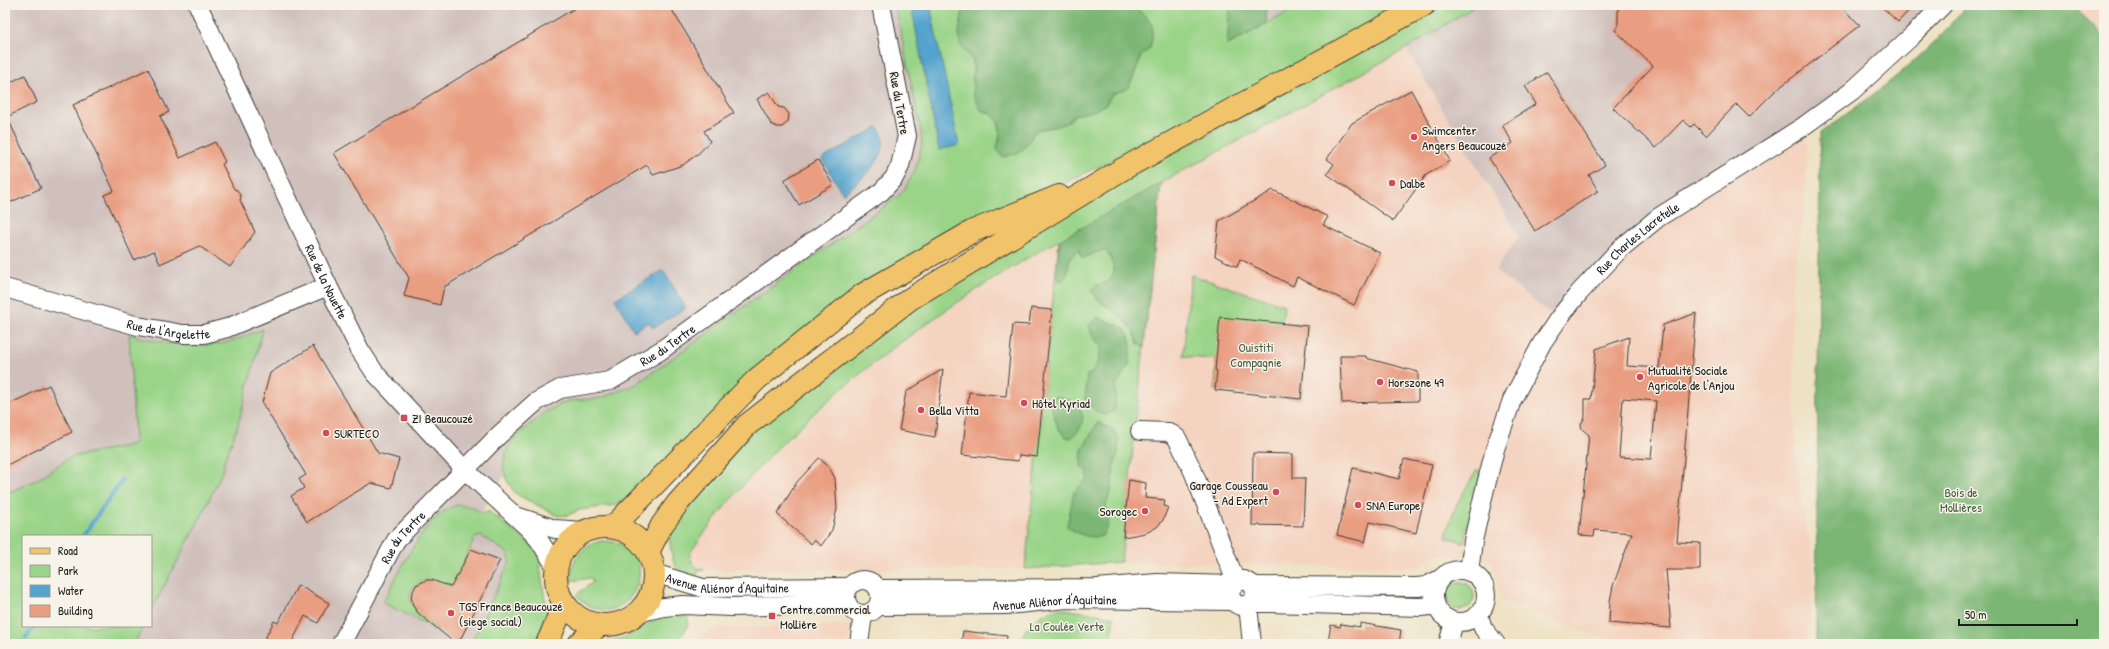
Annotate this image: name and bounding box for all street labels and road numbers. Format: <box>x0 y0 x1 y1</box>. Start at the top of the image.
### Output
street label: Rue du Tertre <box>886 70 914 136</box>
street label: Rue Charles Lacretelle <box>1592 198 1683 278</box>
street label: Rue de la Nouette <box>301 241 352 322</box>
street label: Rue de l'Argelette <box>125 314 212 343</box>
street label: Rue du Tertre <box>636 320 699 370</box>
street label: Rue du Tertre <box>376 506 429 567</box>
street label: Avenue Aliénor d'Aquitaine <box>664 568 789 597</box>
street label: Avenue Aliénor d'Aquitaine <box>993 590 1117 614</box>

